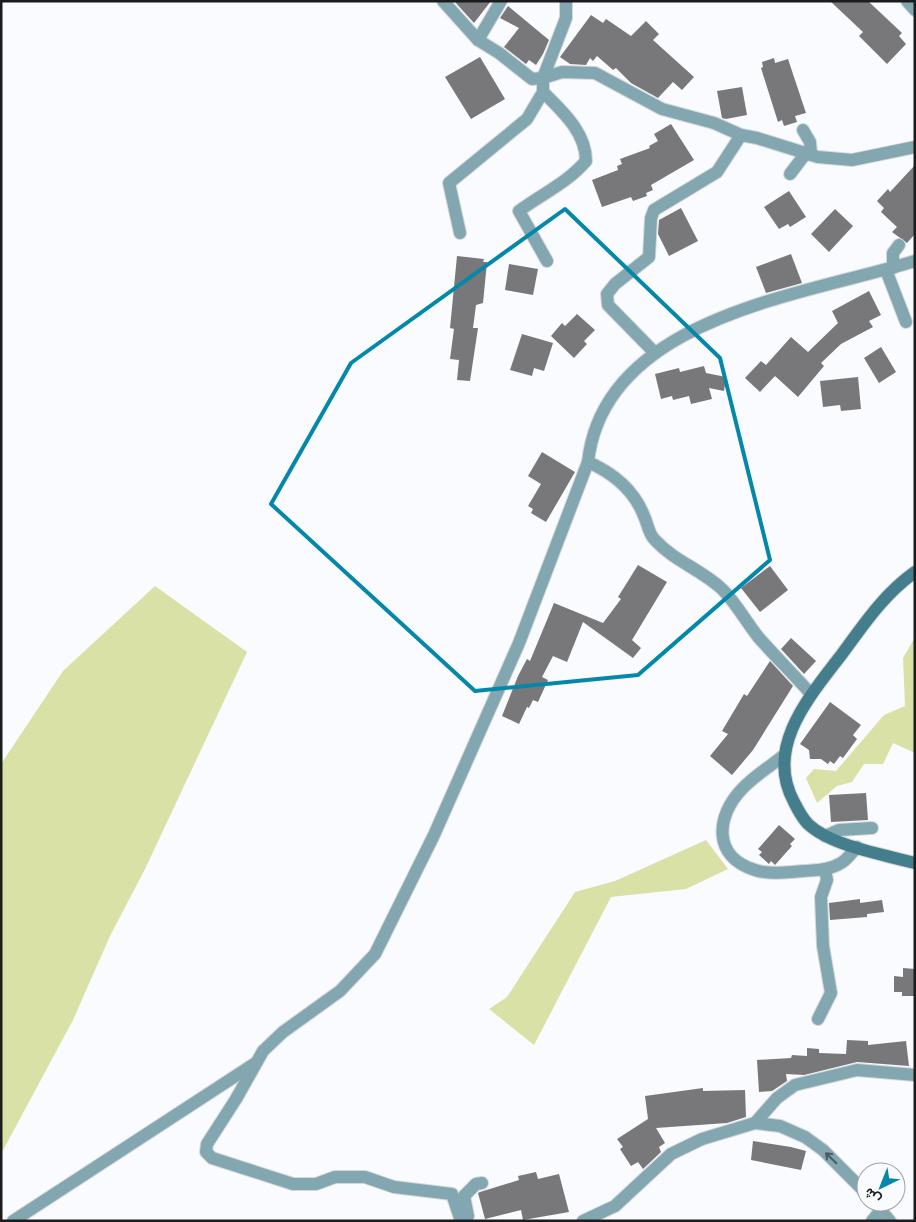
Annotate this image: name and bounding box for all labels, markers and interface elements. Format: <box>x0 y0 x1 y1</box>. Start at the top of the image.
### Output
one-way arrow <box>825 1152 838 1164</box>
north arrow <box>856 1162 906 1212</box>
text: ش <box>860 1184 884 1208</box>

